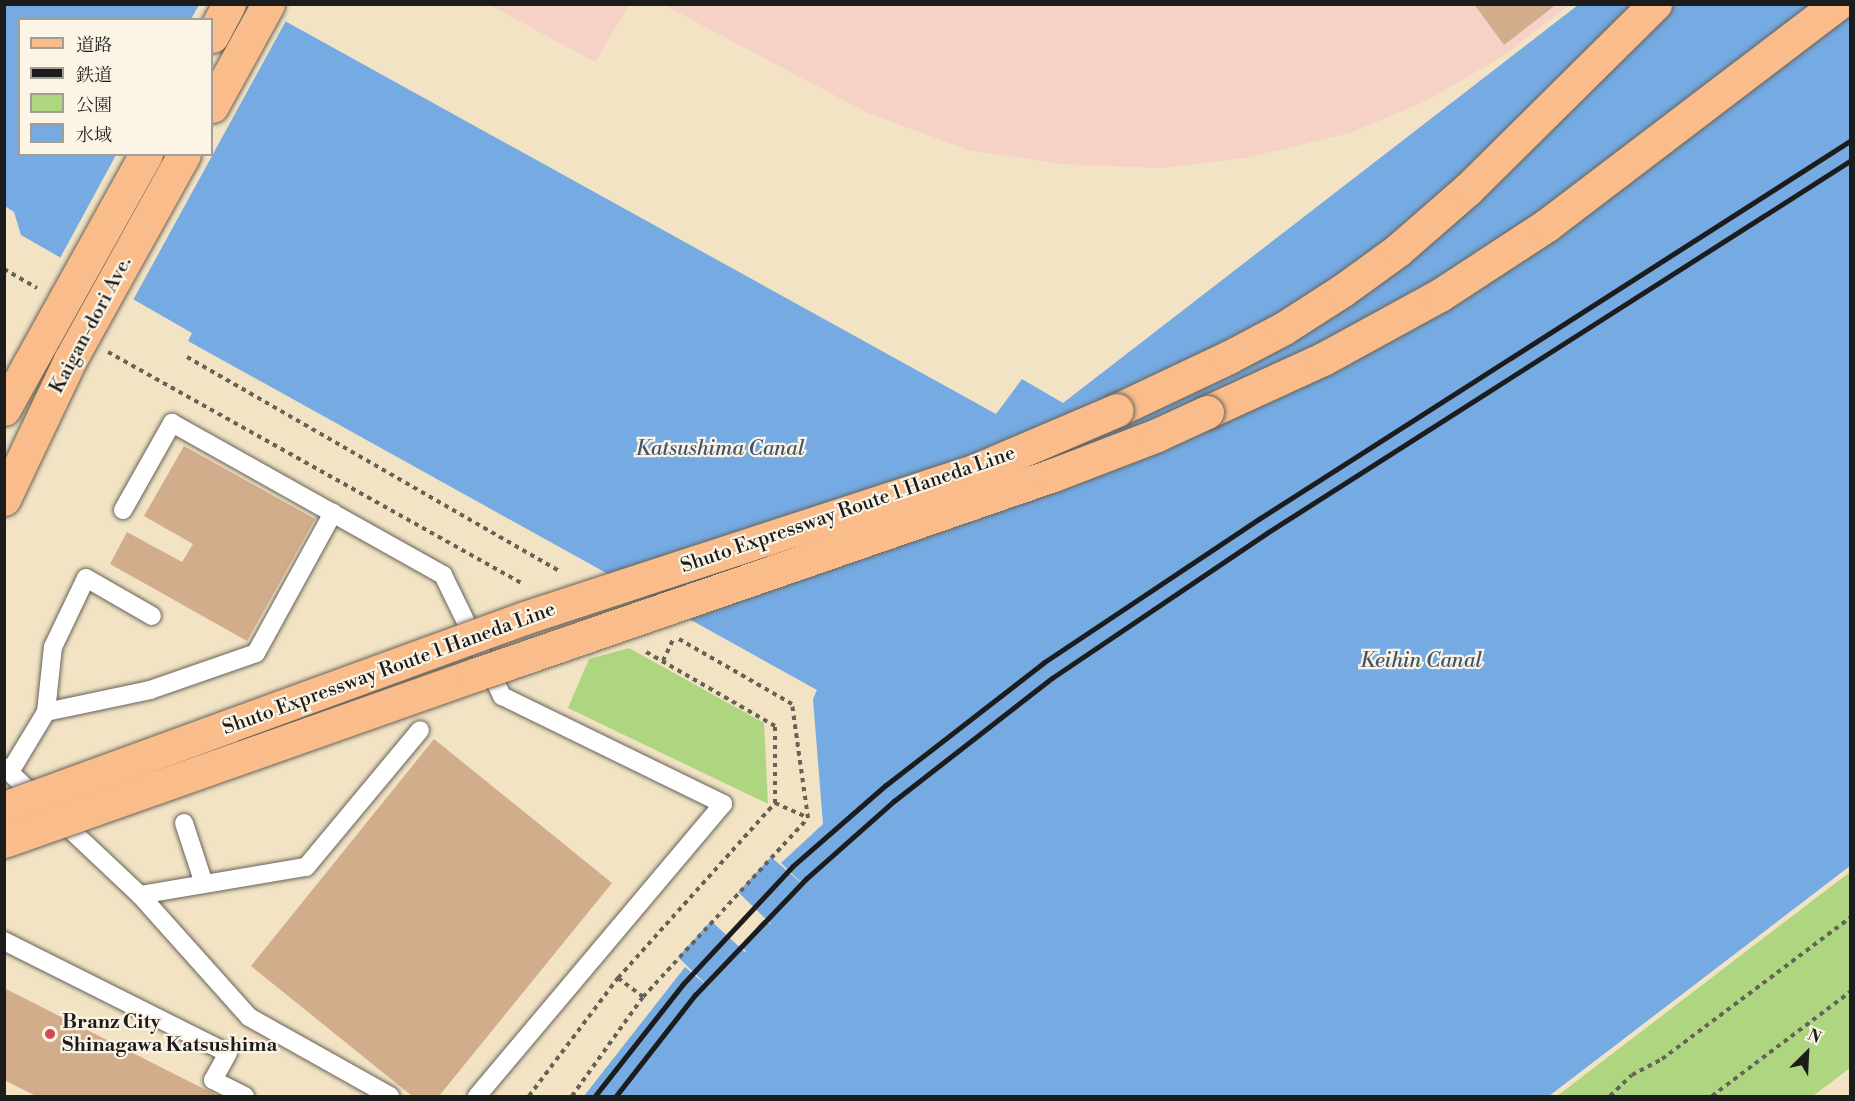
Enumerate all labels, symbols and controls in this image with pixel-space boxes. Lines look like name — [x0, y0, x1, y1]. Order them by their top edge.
legend — [18, 18, 213, 156]
text: 道路 — [76, 34, 112, 57]
text: 鉄道 — [76, 64, 112, 87]
text: 公園 — [76, 94, 112, 117]
text: 水域 — [76, 124, 112, 147]
street label: Kaigan-dori Ave. — [45, 252, 137, 398]
water label: Katsushima Canal — [635, 436, 805, 462]
street label: Shuto Expressway Route 1 Haneda Line — [677, 441, 1019, 579]
street label: Shuto Expressway Route 1 Haneda Line — [219, 597, 559, 741]
water label: Keihin Canal — [1360, 648, 1482, 674]
place label: Branz City Shinagawa Katsushima — [62, 1011, 277, 1058]
north arrow — [1777, 1023, 1837, 1083]
text: N — [1804, 1025, 1824, 1048]
marker: Branz City Shinagawa Katsushima — [43, 1027, 57, 1041]

